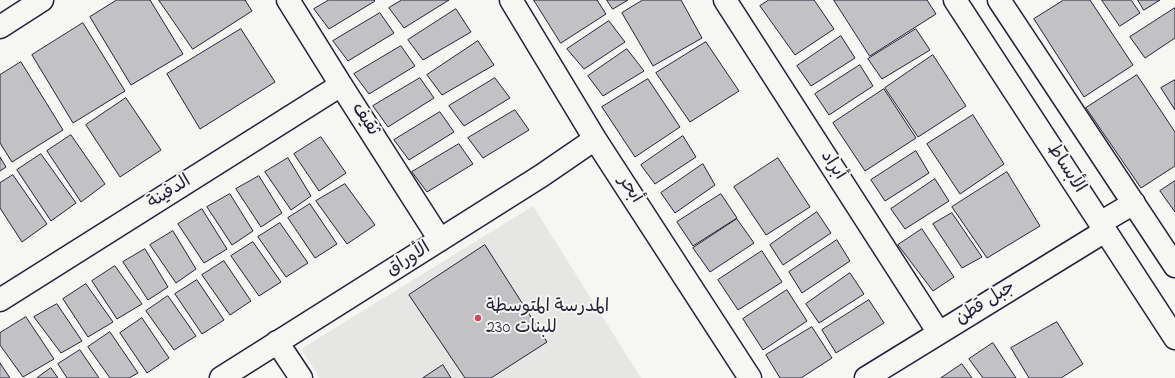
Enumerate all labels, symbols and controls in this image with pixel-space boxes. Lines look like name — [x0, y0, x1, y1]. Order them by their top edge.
street label: ثقيف — [345, 99, 383, 141]
street label: الأبساط — [1041, 140, 1089, 198]
street label: أبراد — [815, 147, 849, 185]
street label: الدفينة — [144, 171, 196, 215]
street label: أبحر — [612, 172, 646, 208]
street label: الأوراق — [383, 238, 435, 282]
street label: جبل قطن — [952, 277, 1020, 331]
place label: المدرسة المتوسطة 230 للبنات — [486, 297, 609, 340]
marker: المدرسة المتوسطة 230 للبنات — [473, 313, 483, 323]

